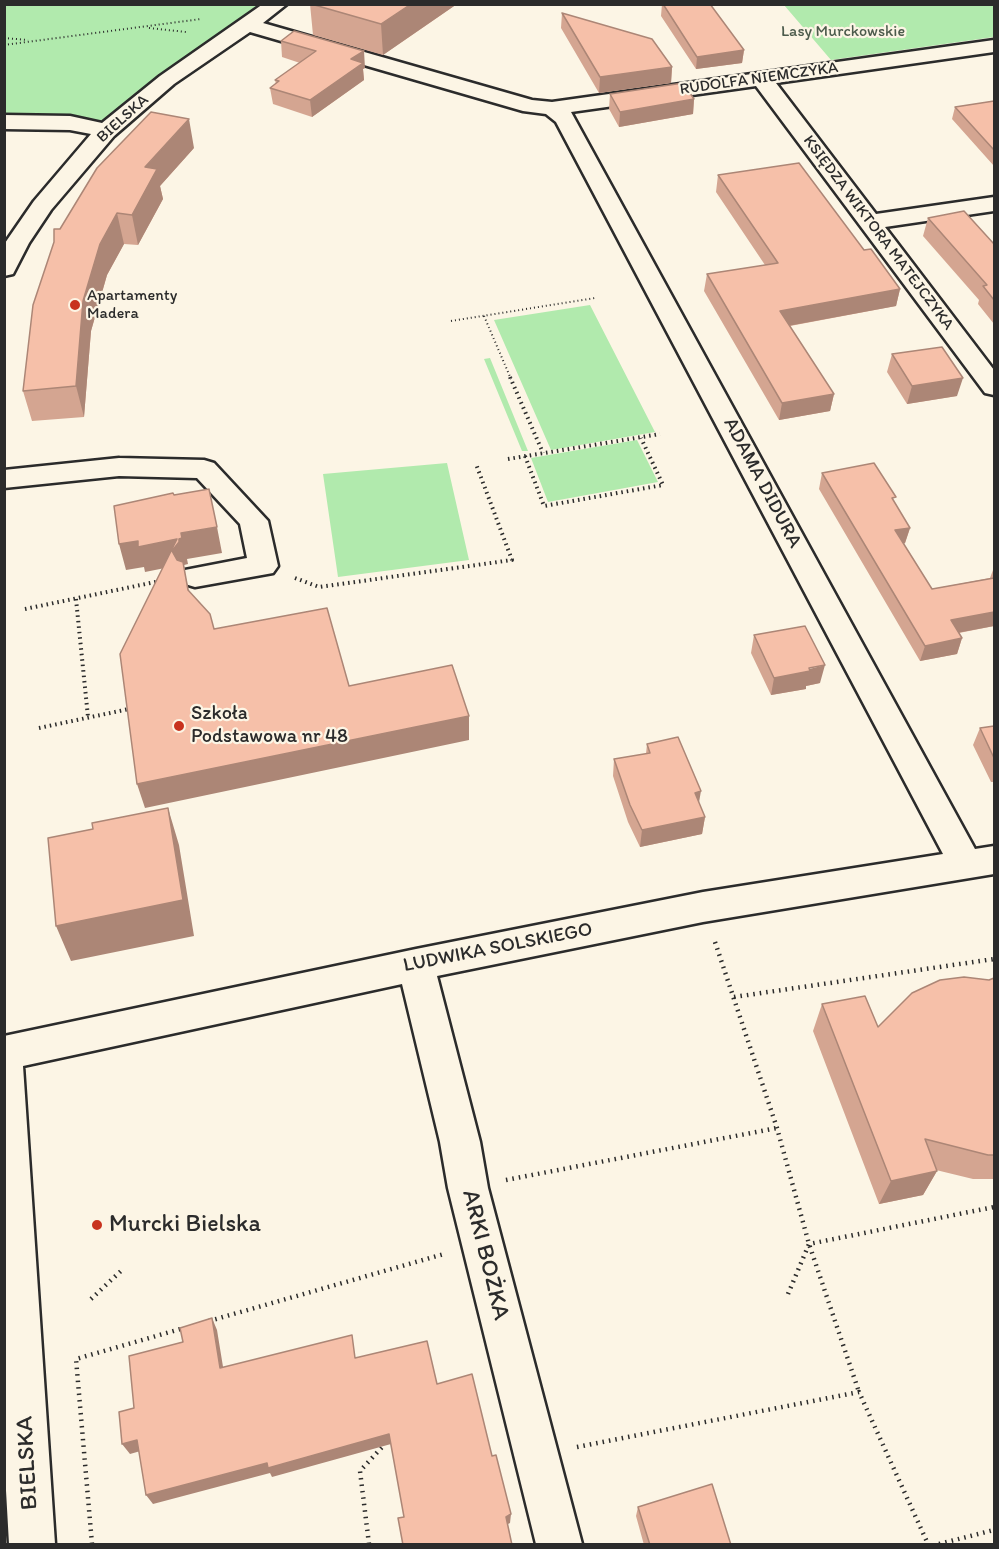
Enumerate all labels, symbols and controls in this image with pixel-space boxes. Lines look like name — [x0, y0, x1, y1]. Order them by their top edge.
park label: Lasy Murckowskie — [781, 22, 905, 42]
street label: RUDOLFA NIEMCZYKA — [679, 58, 839, 100]
street label: BIELSKA — [93, 91, 153, 147]
street label: KSIĘDZA WIKTORA MATEJCZYKA — [798, 132, 958, 334]
place label: Apartamenty Madera — [87, 286, 177, 324]
marker: Apartamenty Madera — [68, 298, 82, 312]
street label: ADAMA DIDURA — [718, 414, 806, 552]
place label: Szkoła Podstawowa nr 48 — [191, 702, 348, 749]
marker: Szkoła Podstawowa nr 48 — [172, 719, 186, 733]
street label: LUDWIKA SOLSKIEGO — [401, 918, 595, 978]
street label: ARKI BOŻKA — [455, 1187, 515, 1323]
place label: Murcki Bielska — [109, 1211, 261, 1239]
marker: Murcki Bielska — [90, 1218, 104, 1232]
street label: BIELSKA — [11, 1415, 45, 1511]

